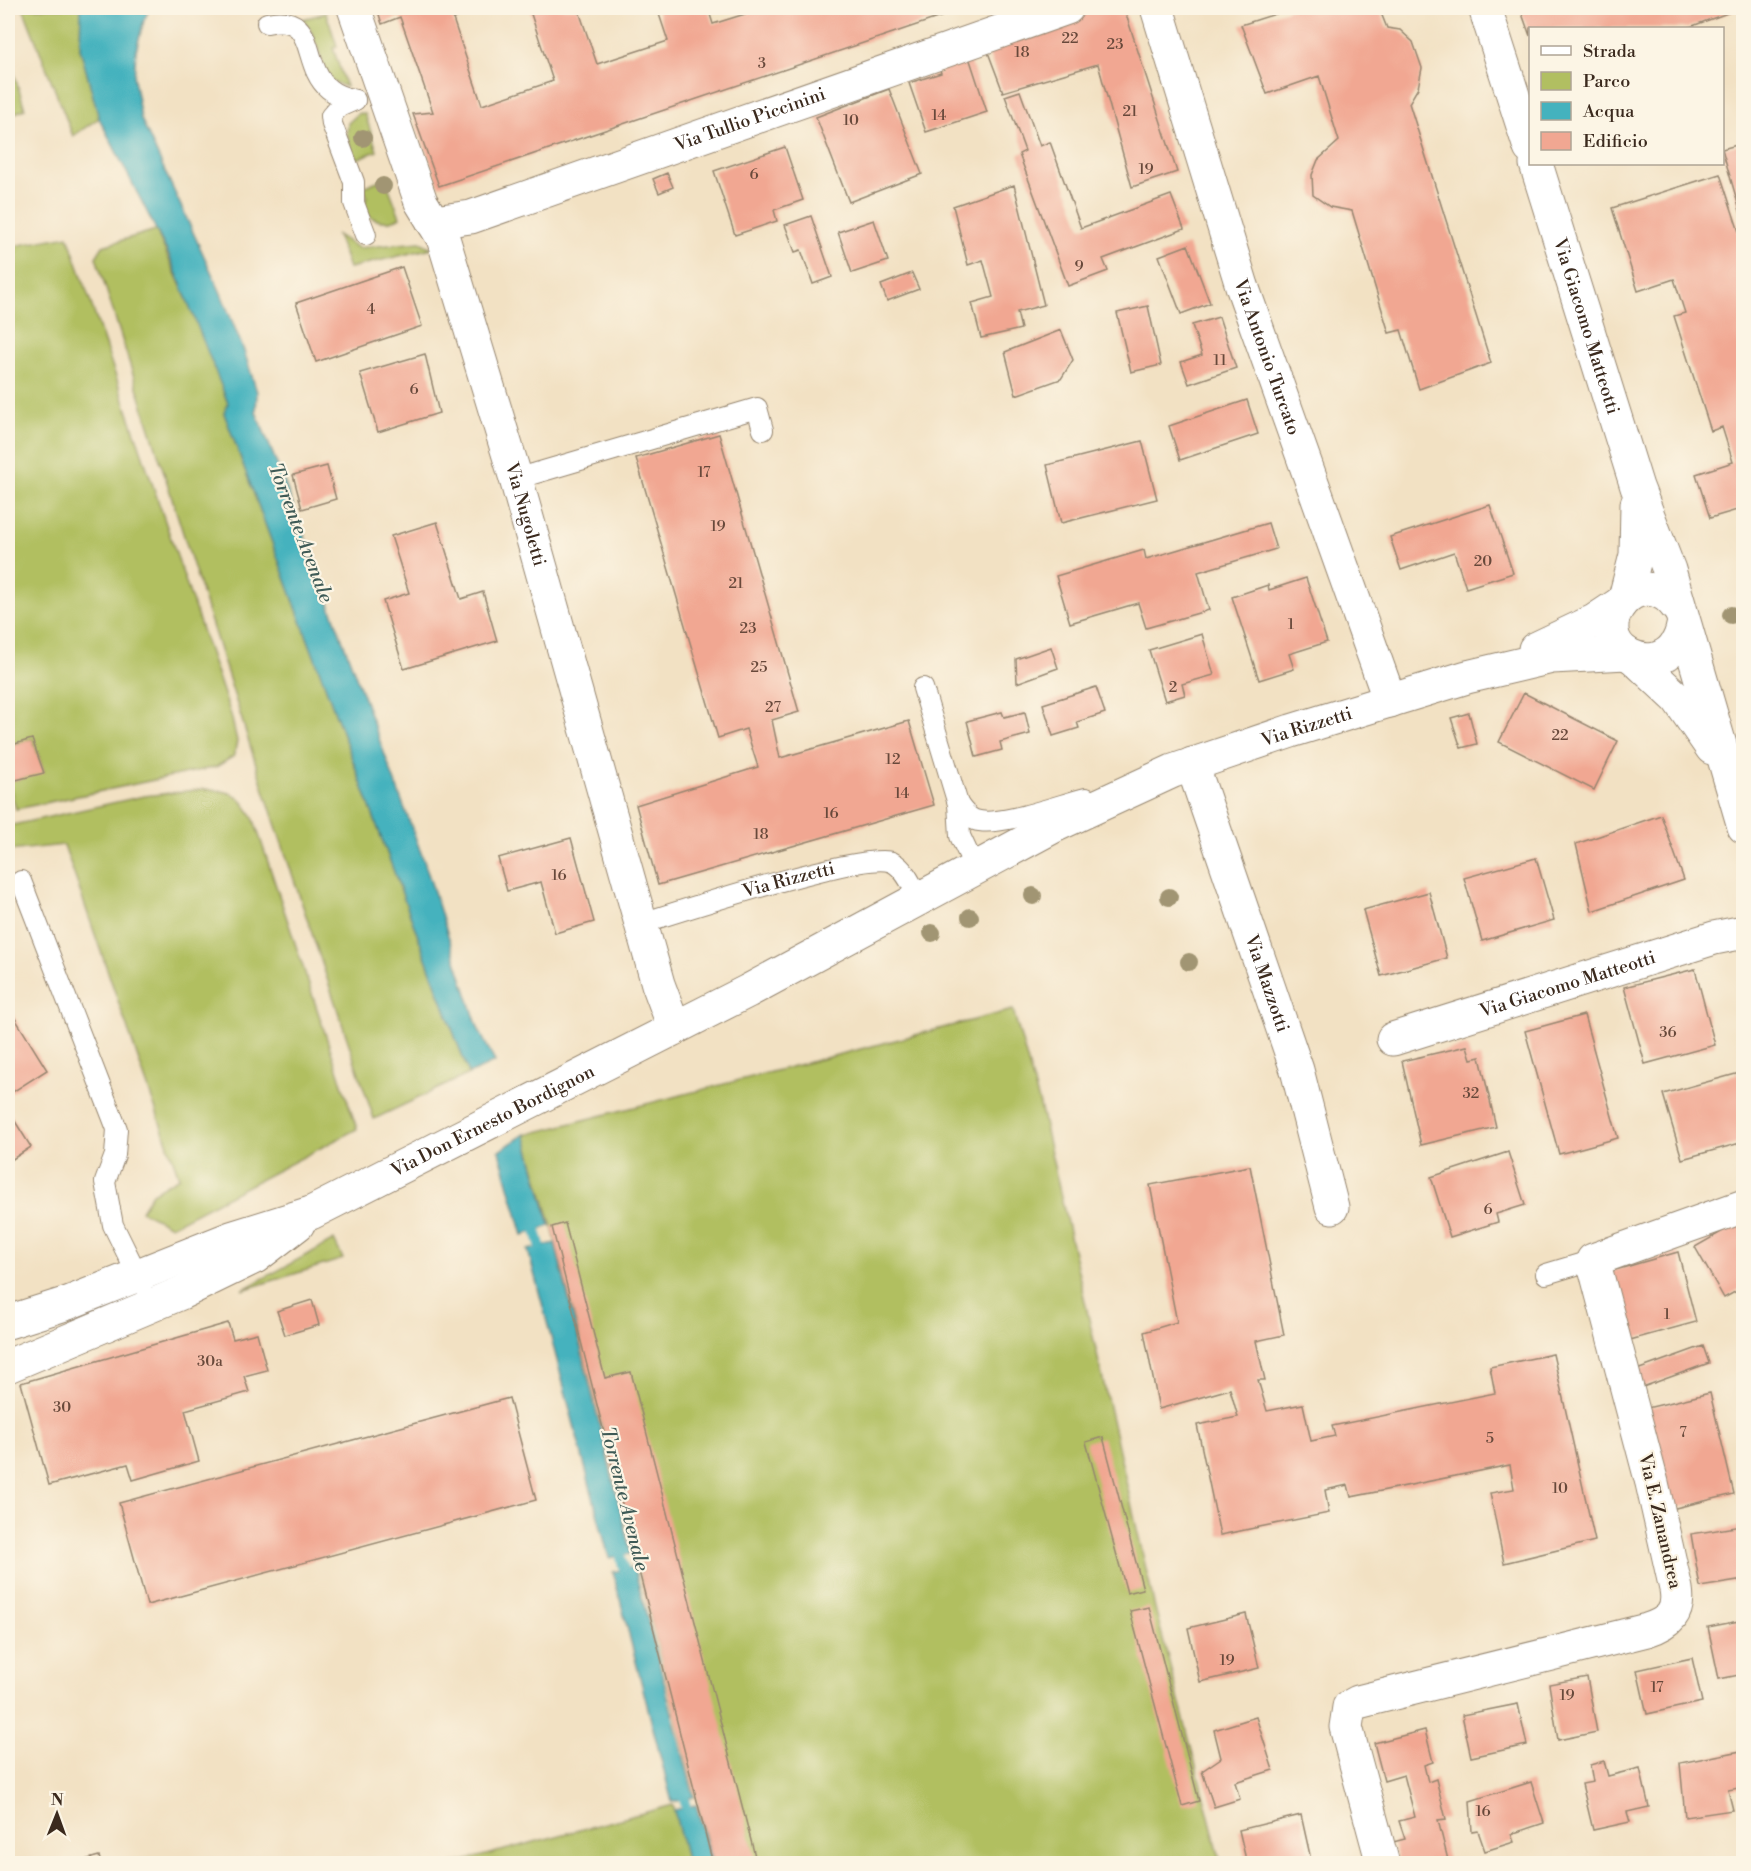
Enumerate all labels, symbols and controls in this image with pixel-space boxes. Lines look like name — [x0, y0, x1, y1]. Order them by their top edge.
legend — [1529, 27, 1724, 165]
house number: 22 — [1061, 29, 1079, 48]
house number: 23 — [1107, 35, 1123, 54]
text: Strada — [1583, 40, 1637, 63]
house number: 18 — [1014, 43, 1030, 62]
house number: 3 — [758, 54, 766, 73]
text: Parco — [1583, 70, 1630, 93]
street label: Via Tullio Piccinini — [671, 82, 829, 157]
text: Acqua — [1582, 100, 1635, 123]
house number: 21 — [1122, 102, 1138, 121]
house number: 14 — [932, 106, 946, 125]
house number: 10 — [843, 111, 859, 130]
text: Edificio — [1583, 130, 1648, 153]
house number: 19 — [1138, 160, 1154, 179]
house number: 6 — [749, 165, 759, 184]
street label: Via Giacomo Matteotti — [1548, 234, 1625, 417]
house number: 9 — [1074, 257, 1084, 276]
street label: Via Antonio Turcato — [1229, 275, 1306, 438]
house number: 4 — [367, 300, 376, 319]
house number: 11 — [1213, 351, 1227, 370]
house number: 6 — [409, 380, 419, 399]
water label: Torrente Avenale — [262, 459, 338, 607]
street label: Via Nugoletti — [500, 459, 551, 569]
house number: 17 — [697, 463, 711, 482]
house number: 19 — [710, 517, 726, 536]
house number: 20 — [1474, 552, 1492, 571]
house number: 21 — [728, 574, 744, 593]
house number: 1 — [1288, 615, 1295, 634]
house number: 23 — [740, 619, 756, 638]
house number: 25 — [751, 658, 767, 677]
house number: 2 — [1169, 678, 1177, 697]
house number: 27 — [765, 698, 781, 717]
street label: Via Rizzetti — [1257, 701, 1355, 752]
house number: 22 — [1551, 726, 1569, 745]
house number: 12 — [885, 750, 901, 769]
house number: 14 — [895, 784, 909, 803]
house number: 16 — [823, 804, 839, 823]
house number: 18 — [753, 825, 769, 844]
street label: Via Rizzetti — [739, 857, 837, 903]
house number: 16 — [551, 866, 567, 885]
street label: Via Mazzotti — [1240, 931, 1295, 1035]
street label: Via Giacomo Matteotti — [1476, 946, 1658, 1023]
house number: 36 — [1659, 1023, 1677, 1042]
street label: Via Don Ernesto Bordignon — [386, 1059, 598, 1182]
house number: 32 — [1463, 1084, 1479, 1103]
house number: 6 — [1483, 1200, 1493, 1219]
house number: 1 — [1664, 1305, 1671, 1324]
house number: 30a — [197, 1352, 223, 1371]
house number: 30 — [53, 1398, 71, 1417]
house number: 7 — [1679, 1423, 1687, 1442]
water label: Torrente Avenale — [594, 1424, 654, 1574]
house number: 5 — [1486, 1429, 1494, 1448]
street label: Via E. Zanandrea — [1633, 1450, 1687, 1592]
house number: 10 — [1552, 1479, 1568, 1498]
house number: 19 — [1219, 1651, 1235, 1670]
house number: 17 — [1650, 1678, 1664, 1697]
house number: 19 — [1559, 1686, 1575, 1705]
north arrow — [27, 1784, 87, 1844]
text: N — [51, 1790, 64, 1810]
house number: 16 — [1475, 1802, 1491, 1821]

